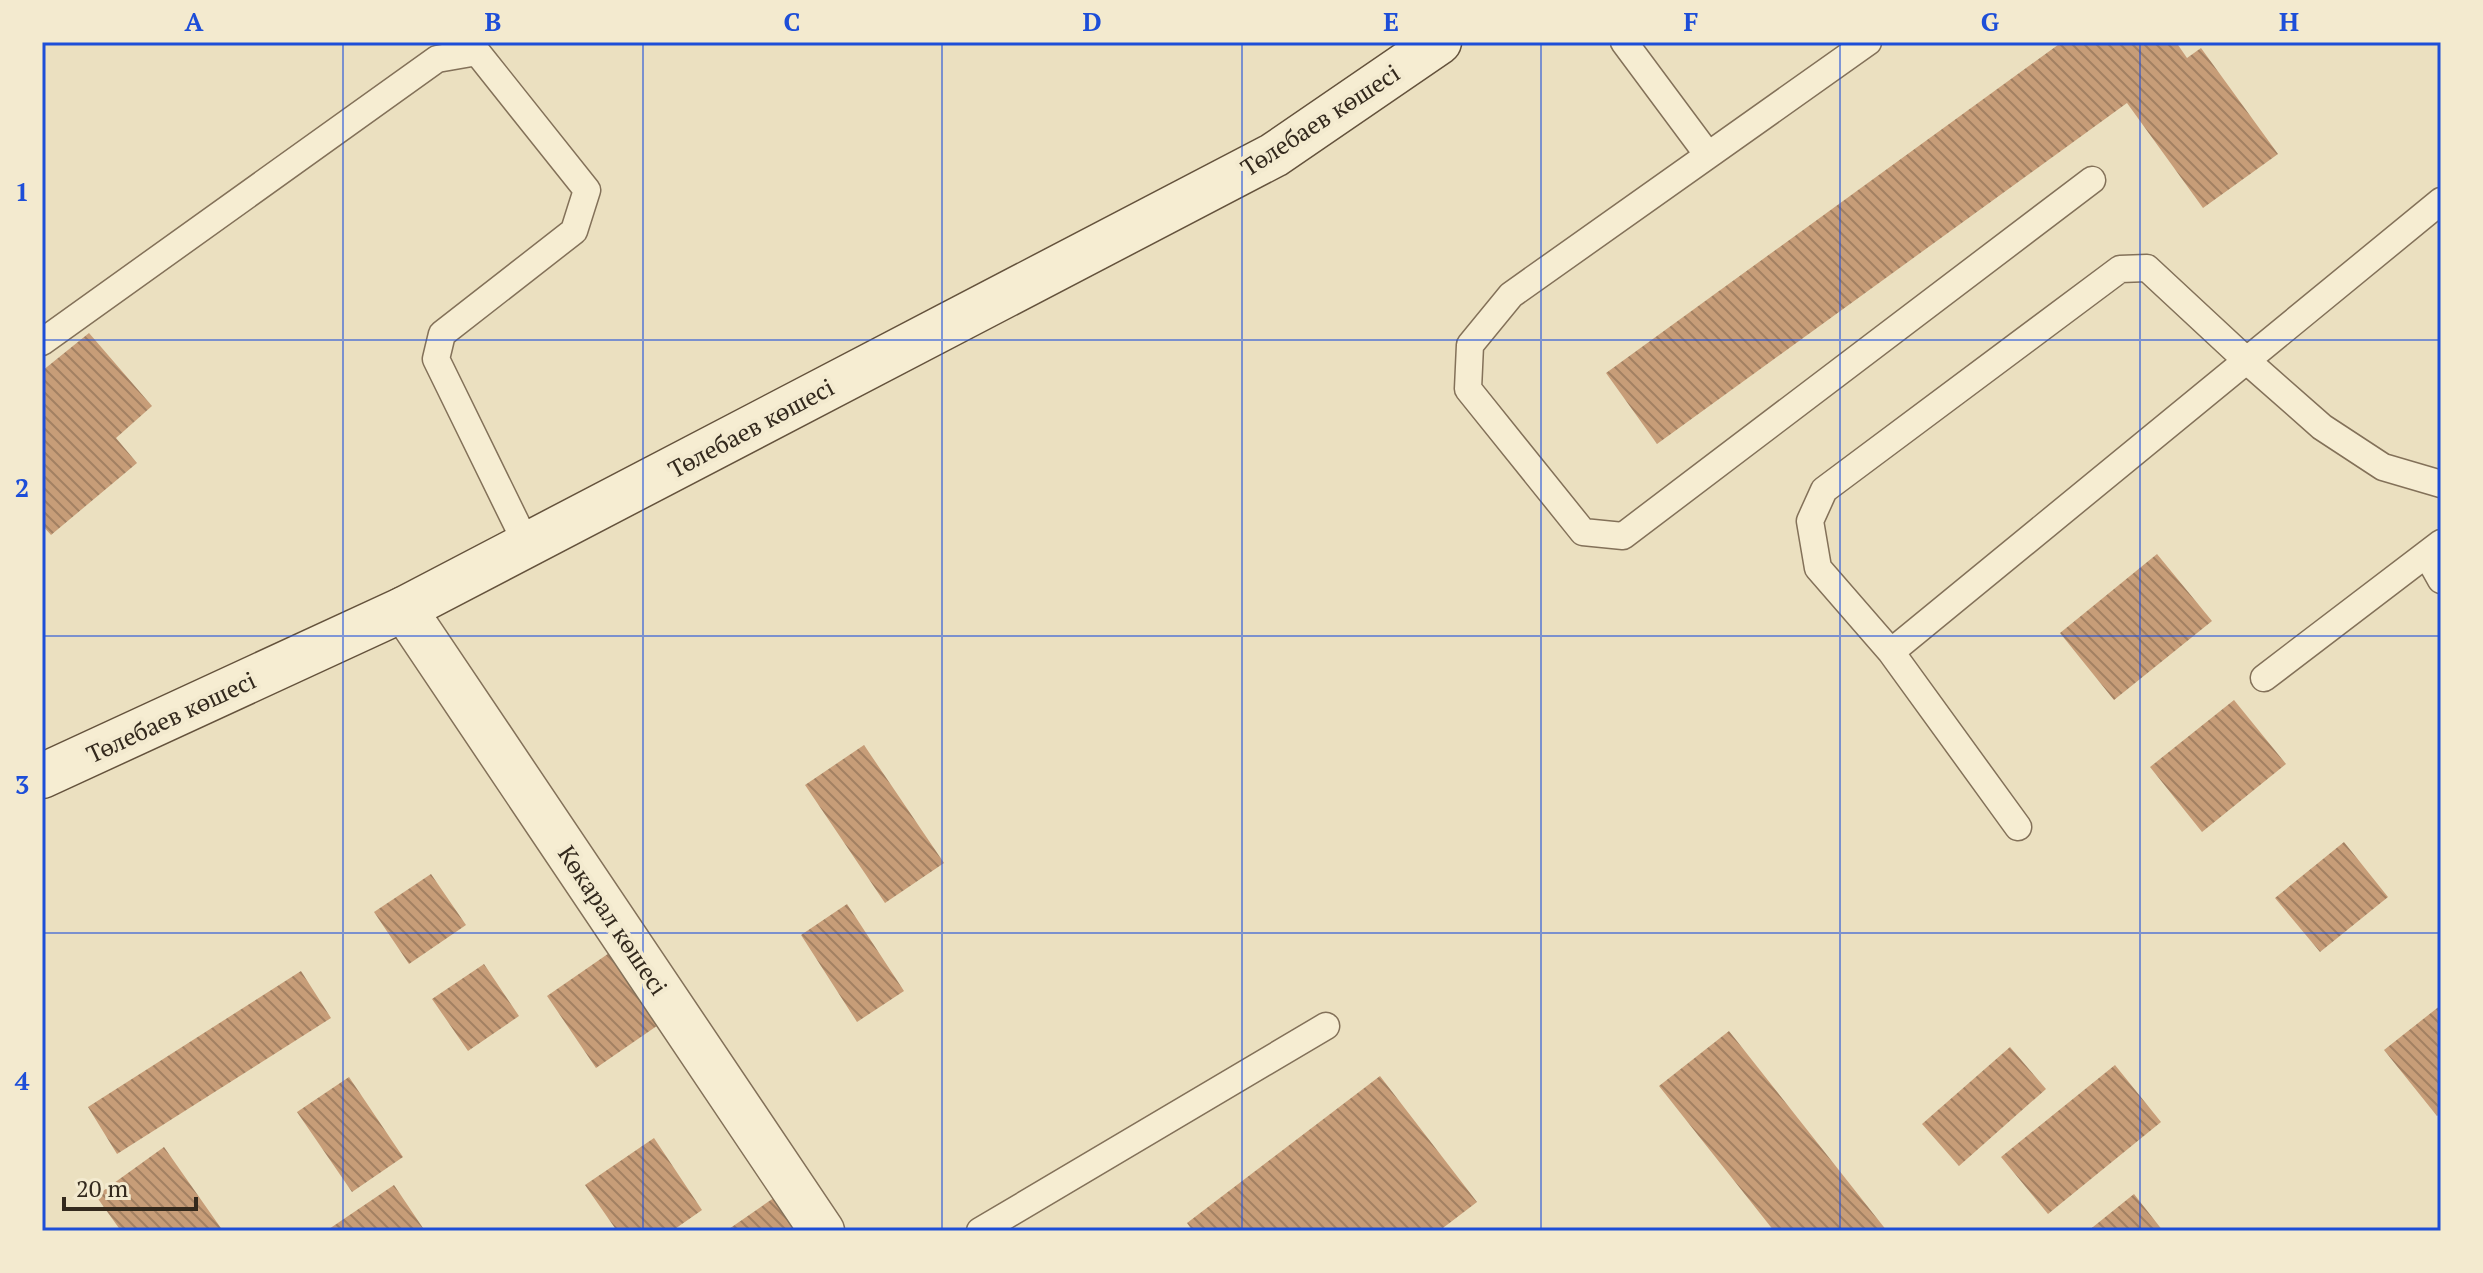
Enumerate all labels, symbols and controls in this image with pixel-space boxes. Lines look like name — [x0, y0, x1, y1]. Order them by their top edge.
text: A — [185, 4, 204, 38]
text: B — [485, 4, 501, 38]
text: C — [784, 4, 800, 38]
text: D — [1082, 4, 1102, 38]
text: E — [1383, 4, 1399, 38]
text: F — [1684, 4, 1699, 38]
text: G — [1981, 4, 2000, 38]
text: H — [2279, 4, 2299, 38]
street label: Төлебаев көшесі — [1234, 57, 1406, 183]
text: 1 — [15, 174, 29, 208]
street label: Төлебаев көшесі — [663, 371, 839, 485]
text: 2 — [15, 470, 29, 504]
street label: Төлебаев көшесі — [81, 664, 261, 770]
text: 3 — [15, 767, 29, 801]
street label: Көкарал көшесі — [551, 839, 675, 1001]
text: 4 — [15, 1063, 30, 1097]
scale bar — [64, 1161, 196, 1211]
text: 20 m — [76, 1172, 128, 1204]

